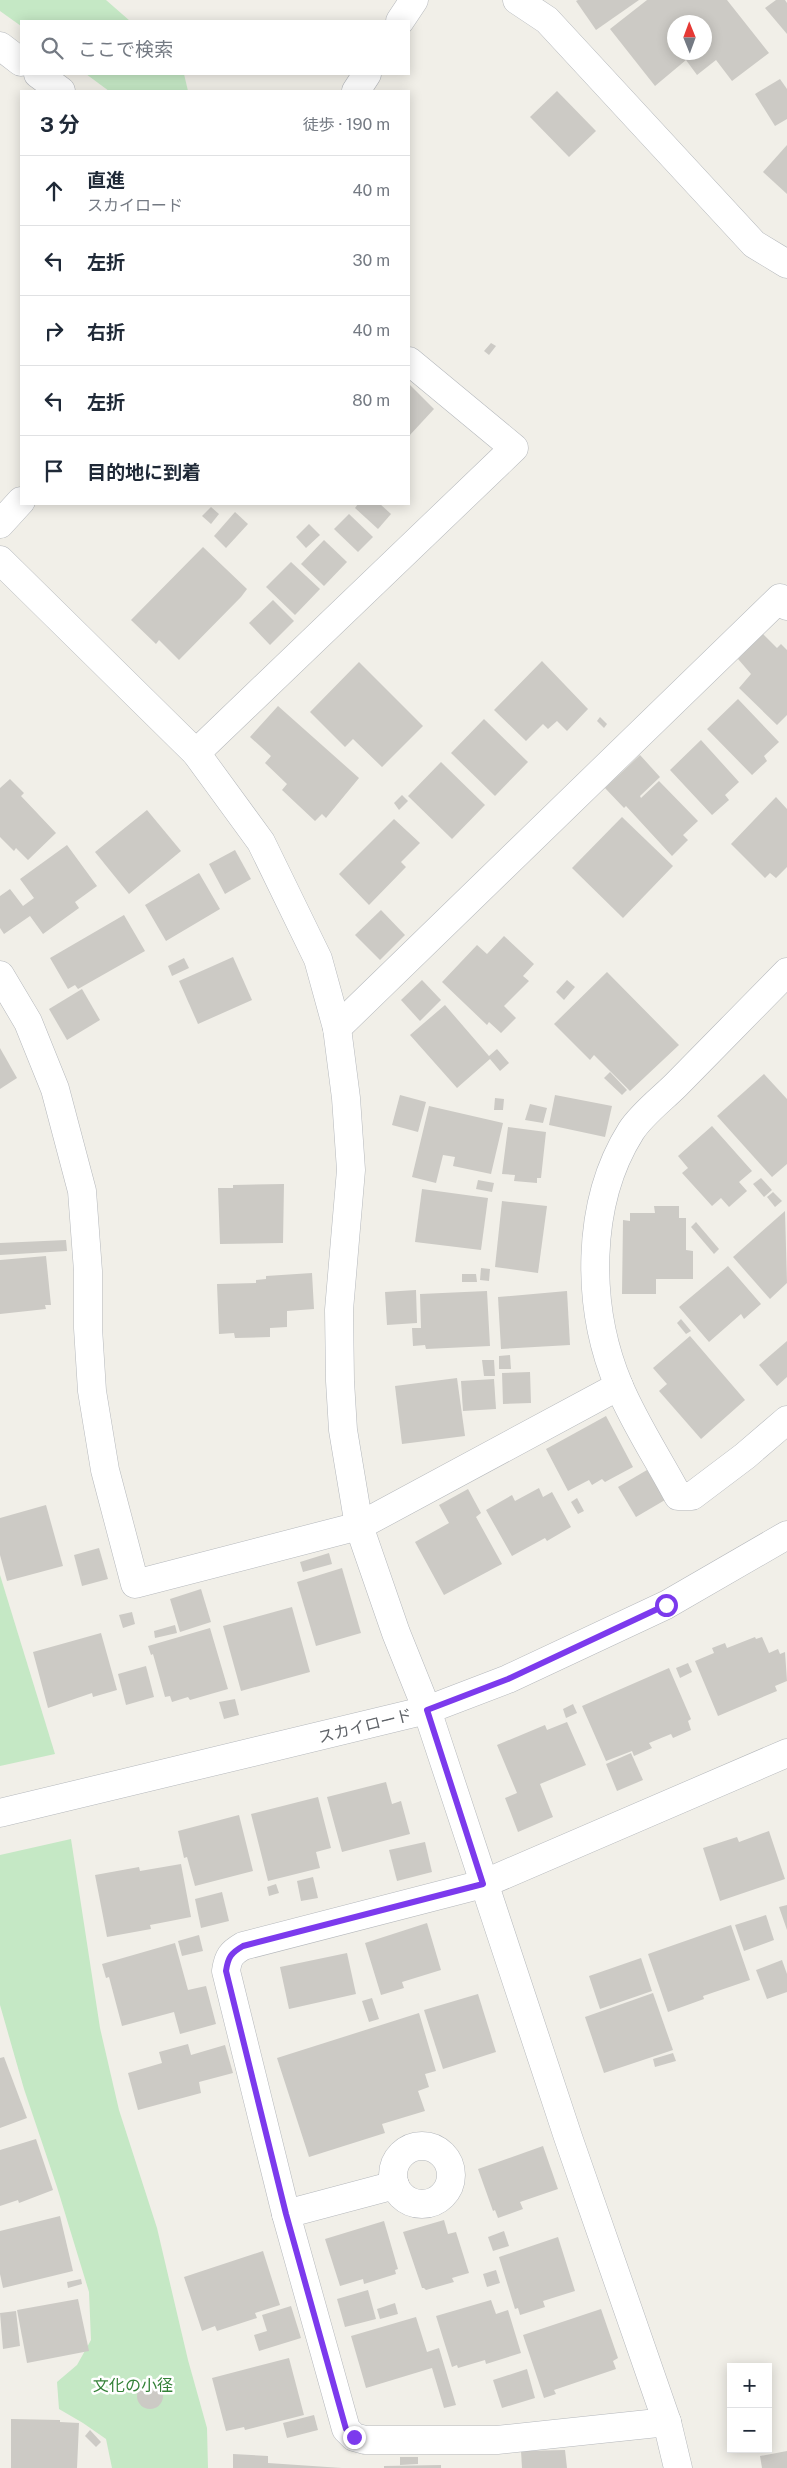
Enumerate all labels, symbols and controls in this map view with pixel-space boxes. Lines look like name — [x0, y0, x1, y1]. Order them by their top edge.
north arrow — [667, 15, 712, 60]
search box — [20, 20, 410, 75]
icon: search — [38, 34, 66, 62]
text: ここで検索 — [78, 38, 173, 60]
text: 3 分 — [40, 112, 80, 137]
text: 徒歩 · 190 m — [303, 115, 390, 134]
text: 直進 — [87, 169, 125, 191]
icon: ahead — [40, 177, 68, 205]
text: 40 m — [352, 181, 390, 200]
text: スカイロード — [87, 196, 183, 215]
icon: left — [40, 247, 68, 275]
text: 左折 — [87, 251, 125, 273]
text: 30 m — [353, 251, 390, 270]
icon: right — [40, 317, 68, 345]
text: 右折 — [87, 321, 125, 343]
text: 40 m — [352, 321, 390, 340]
icon: left — [40, 387, 68, 415]
text: 左折 — [87, 391, 125, 413]
text: 80 m — [352, 391, 390, 410]
icon: arrive — [40, 457, 68, 485]
text: 目的地に到着 — [87, 461, 201, 483]
route start — [655, 1594, 678, 1617]
street label: スカイロード — [316, 1705, 414, 1747]
map controls — [727, 2363, 772, 2453]
button: + — [727, 2363, 772, 2408]
park label: 文化の小径 — [93, 2376, 173, 2395]
button: − — [727, 2408, 772, 2453]
route end — [343, 2426, 366, 2449]

